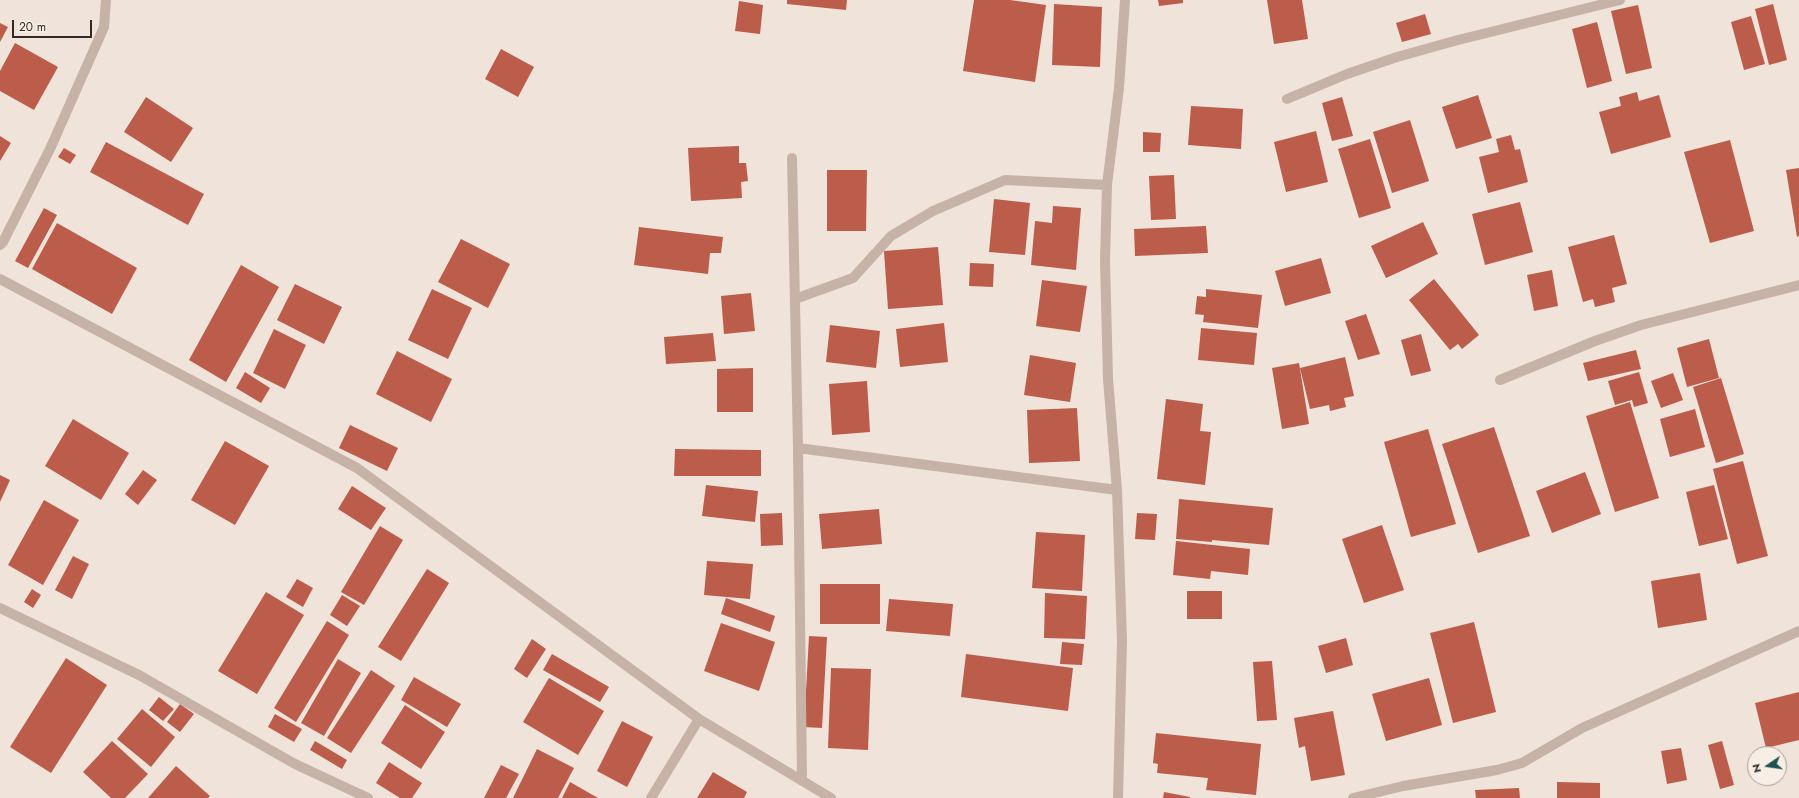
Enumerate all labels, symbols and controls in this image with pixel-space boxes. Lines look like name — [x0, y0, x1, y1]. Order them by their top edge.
scale bar — [14, 12, 94, 38]
text: 20 m — [19, 18, 46, 36]
north arrow — [1747, 746, 1787, 786]
text: N — [1748, 762, 1765, 775]

